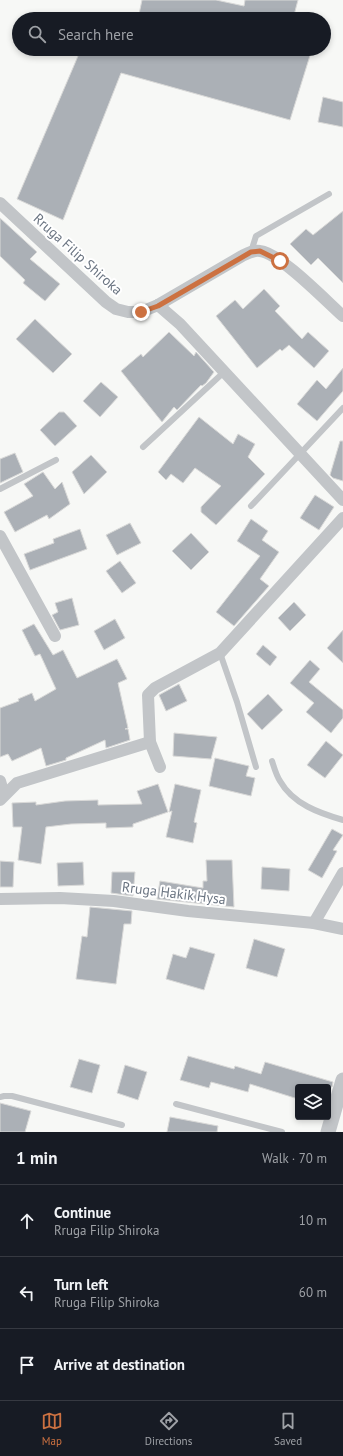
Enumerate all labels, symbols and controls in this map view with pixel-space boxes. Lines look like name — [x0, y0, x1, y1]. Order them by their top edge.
search box — [12, 12, 331, 56]
icon: search — [26, 23, 48, 45]
text: Search here — [58, 25, 134, 44]
street label: Rruga Filip Shiroka — [30, 209, 126, 299]
route start — [271, 252, 289, 270]
route end — [132, 303, 150, 321]
street label: Rruga Hakik Hysa — [121, 878, 227, 908]
map controls — [295, 1084, 331, 1120]
button: layers — [295, 1084, 331, 1120]
text: 1 min — [16, 1147, 57, 1169]
text: Walk · 70 m — [262, 1150, 327, 1167]
text: Continue — [54, 1203, 111, 1222]
icon: ahead — [16, 1210, 38, 1232]
text: 10 m — [299, 1212, 327, 1229]
text: Rruga Filip Shiroka — [54, 1222, 159, 1239]
text: Turn left — [54, 1275, 108, 1294]
icon: left — [16, 1282, 38, 1304]
text: 60 m — [299, 1284, 327, 1301]
text: Rruga Filip Shiroka — [54, 1294, 159, 1311]
icon: arrive — [16, 1354, 38, 1376]
text: Arrive at destination — [54, 1355, 185, 1374]
tab: Map — [41, 1410, 63, 1448]
tab: Directions — [145, 1410, 192, 1448]
tab: Saved — [274, 1410, 302, 1448]

